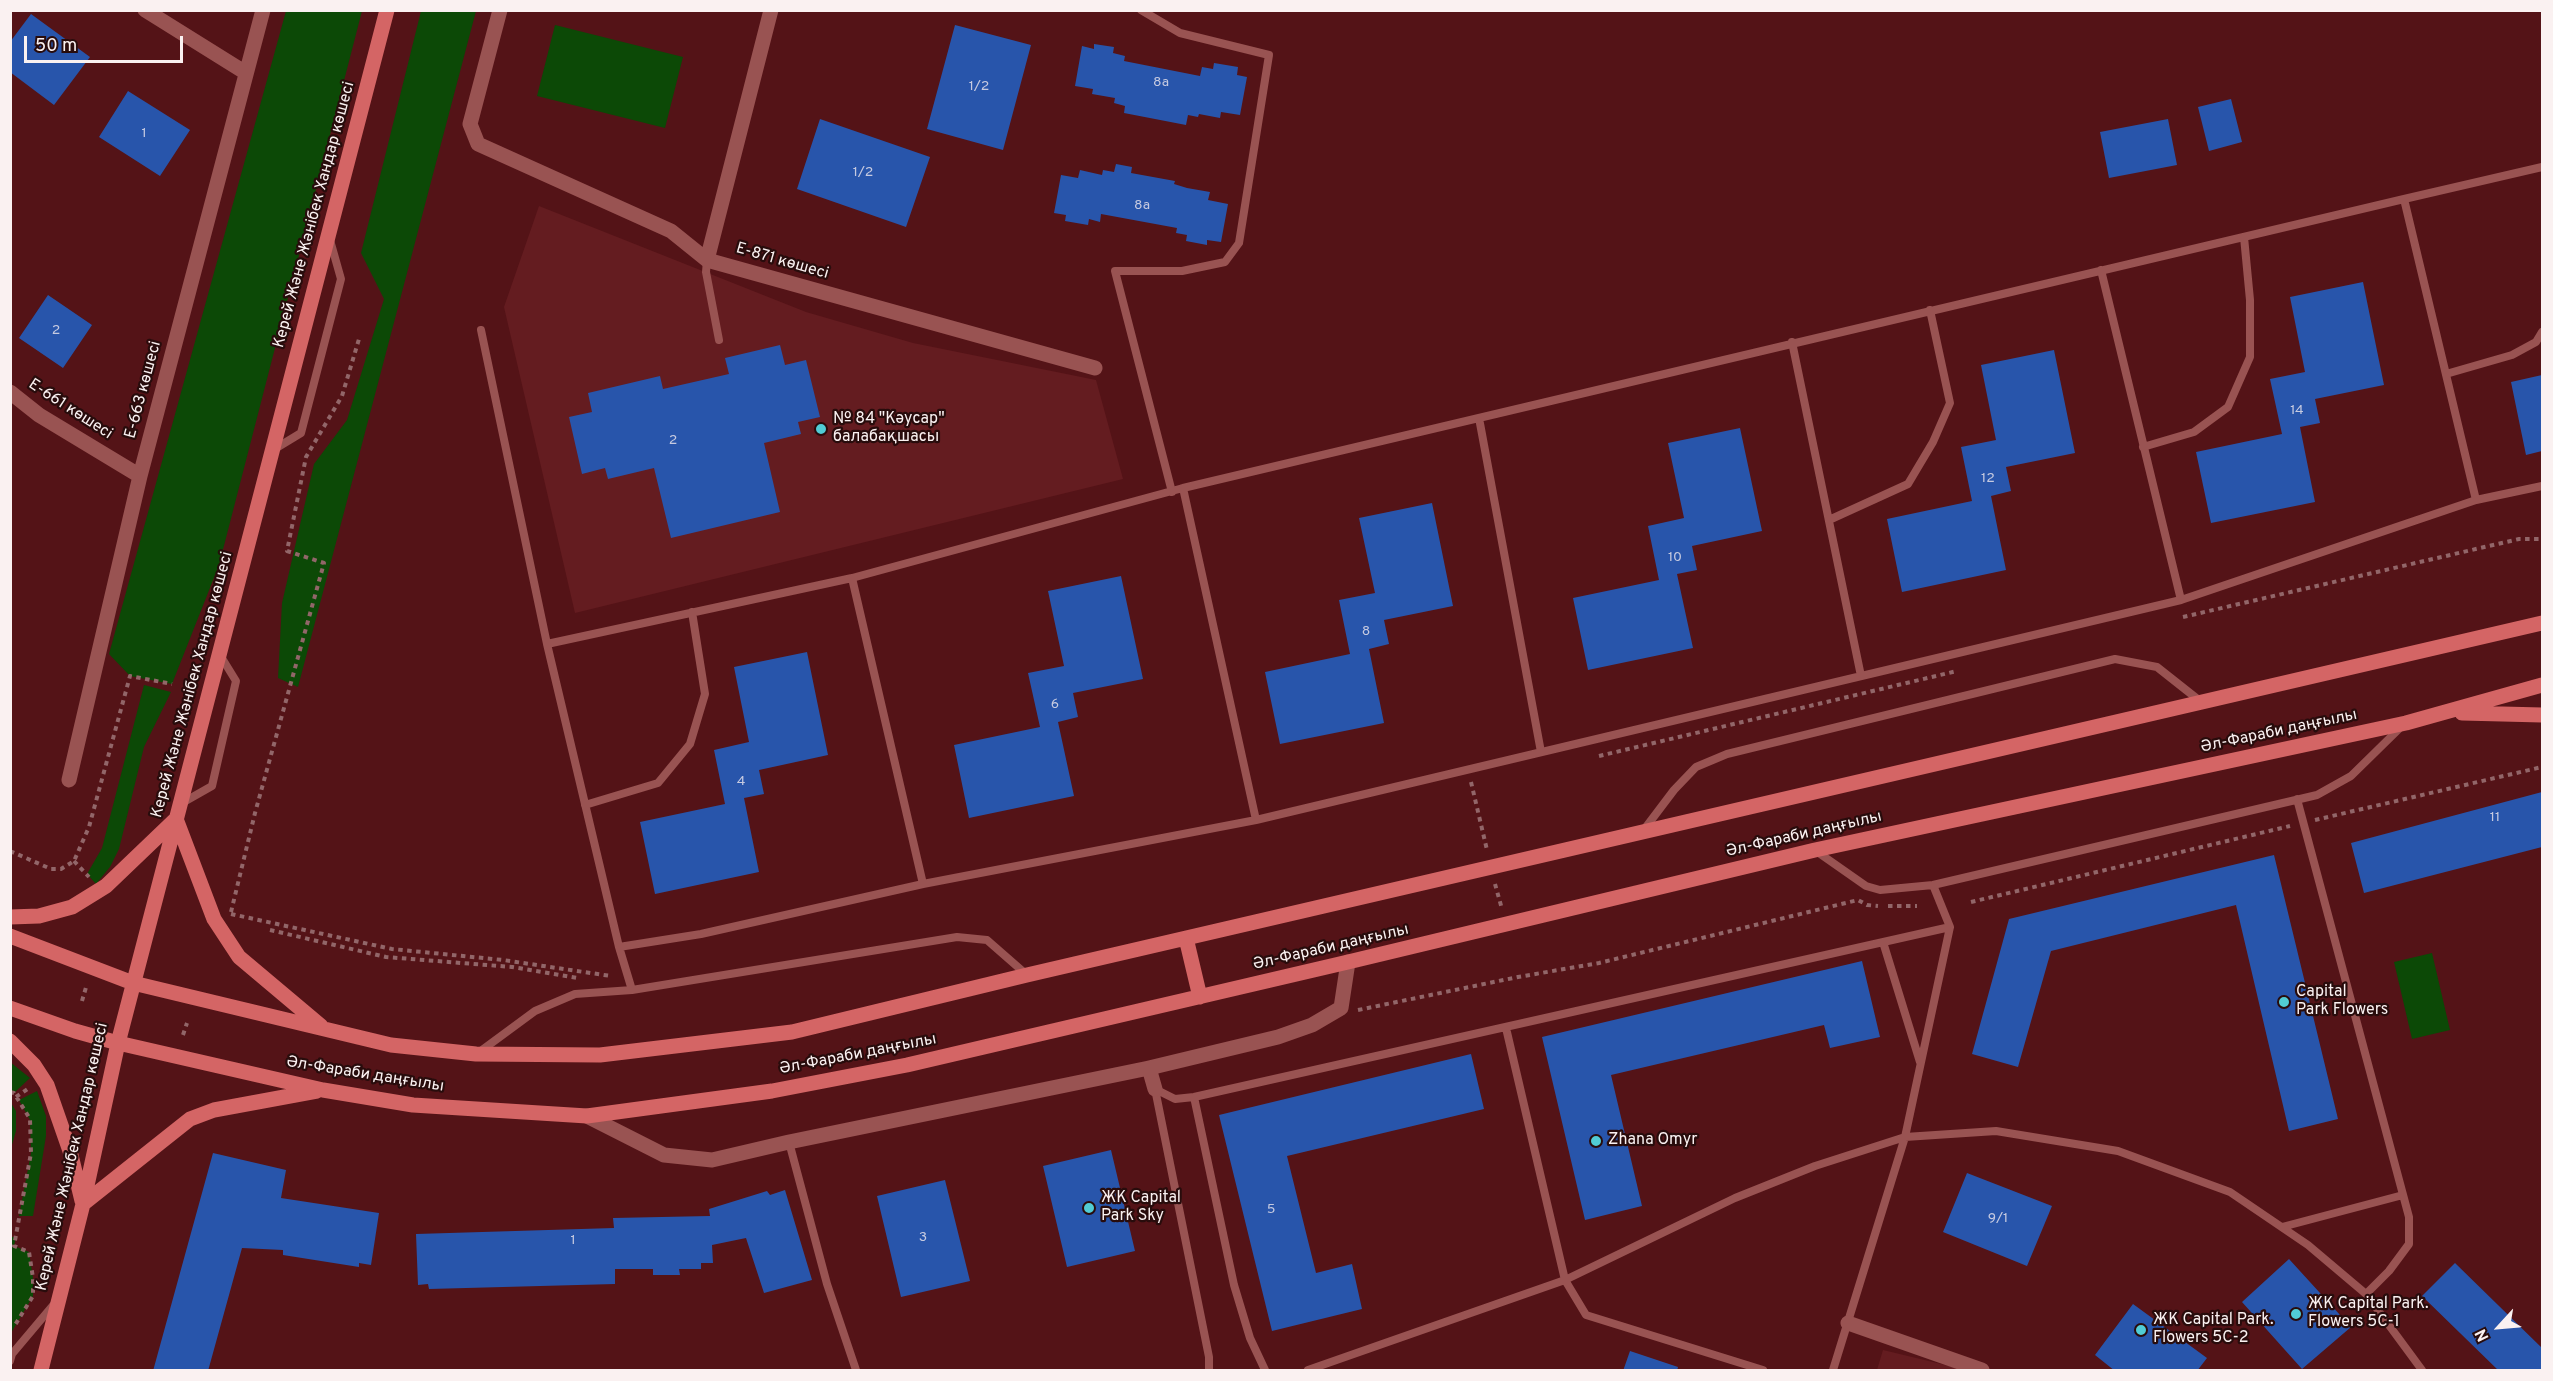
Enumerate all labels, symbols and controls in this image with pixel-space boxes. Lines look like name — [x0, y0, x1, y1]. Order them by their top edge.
scale bar — [27, 24, 186, 62]
text: 50 m — [35, 35, 77, 58]
house number: 8а — [1153, 75, 1169, 91]
house number: 1/2 — [969, 79, 989, 95]
street label: Керей Және Жәнібек Хандар көшесі — [270, 80, 360, 350]
house number: 1 — [141, 126, 147, 142]
house number: 1/2 — [853, 165, 873, 181]
house number: 8а — [1134, 198, 1150, 214]
street label: Е-871 көшесі — [733, 240, 831, 284]
house number: 2 — [52, 323, 60, 339]
street label: Е-663 көшесі — [122, 339, 166, 441]
street label: Е-661 көшесі — [24, 376, 116, 444]
house number: 14 — [2290, 403, 2304, 419]
place label: № 84 "Кәусар" балабақшасы — [833, 410, 945, 448]
marker: № 84 "Кәусар" балабақшасы — [814, 422, 828, 436]
house number: 2 — [669, 433, 677, 449]
house number: 12 — [1981, 471, 1995, 487]
street label: Керей Және Жәнібек Хандар көшесі — [148, 550, 238, 820]
house number: 10 — [1668, 550, 1682, 566]
house number: 8 — [1362, 624, 1370, 640]
house number: 6 — [1051, 697, 1059, 713]
street label: Әл-Фараби даңғылы — [2199, 706, 2359, 758]
house number: 4 — [737, 774, 745, 790]
street label: Әл-Фараби даңғылы — [1724, 808, 1884, 862]
house number: 11 — [2490, 810, 2500, 826]
street label: Әл-Фараби даңғылы — [1251, 921, 1411, 975]
place label: Capital Park Flowers — [2296, 983, 2388, 1021]
marker: Capital Park Flowers — [2277, 995, 2291, 1009]
street label: Керей Және Жәнібек Хандар көшесі — [33, 1021, 113, 1293]
street label: Әл-Фараби даңғылы — [778, 1030, 938, 1080]
street label: Әл-Фараби даңғылы — [285, 1053, 445, 1097]
place label: Zhana Omyr — [1608, 1131, 1697, 1151]
marker: Zhana Omyr — [1589, 1134, 1603, 1148]
place label: ЖК Capital Park Sky — [1101, 1189, 1181, 1227]
marker: ЖК Capital Park Sky — [1082, 1201, 1096, 1215]
house number: 5 — [1267, 1202, 1275, 1218]
house number: 9/1 — [1988, 1211, 2008, 1227]
house number: 3 — [919, 1230, 927, 1246]
house number: 1 — [570, 1233, 576, 1249]
place label: ЖК Capital Park. Flowers 5C-1 — [2308, 1295, 2429, 1333]
north arrow — [2469, 1297, 2529, 1357]
marker: ЖК Capital Park. Flowers 5C-1 — [2289, 1307, 2303, 1321]
place label: ЖК Capital Park. Flowers 5C-2 — [2153, 1311, 2274, 1349]
marker: ЖК Capital Park. Flowers 5C-2 — [2134, 1323, 2148, 1337]
text: N — [2471, 1325, 2494, 1344]

